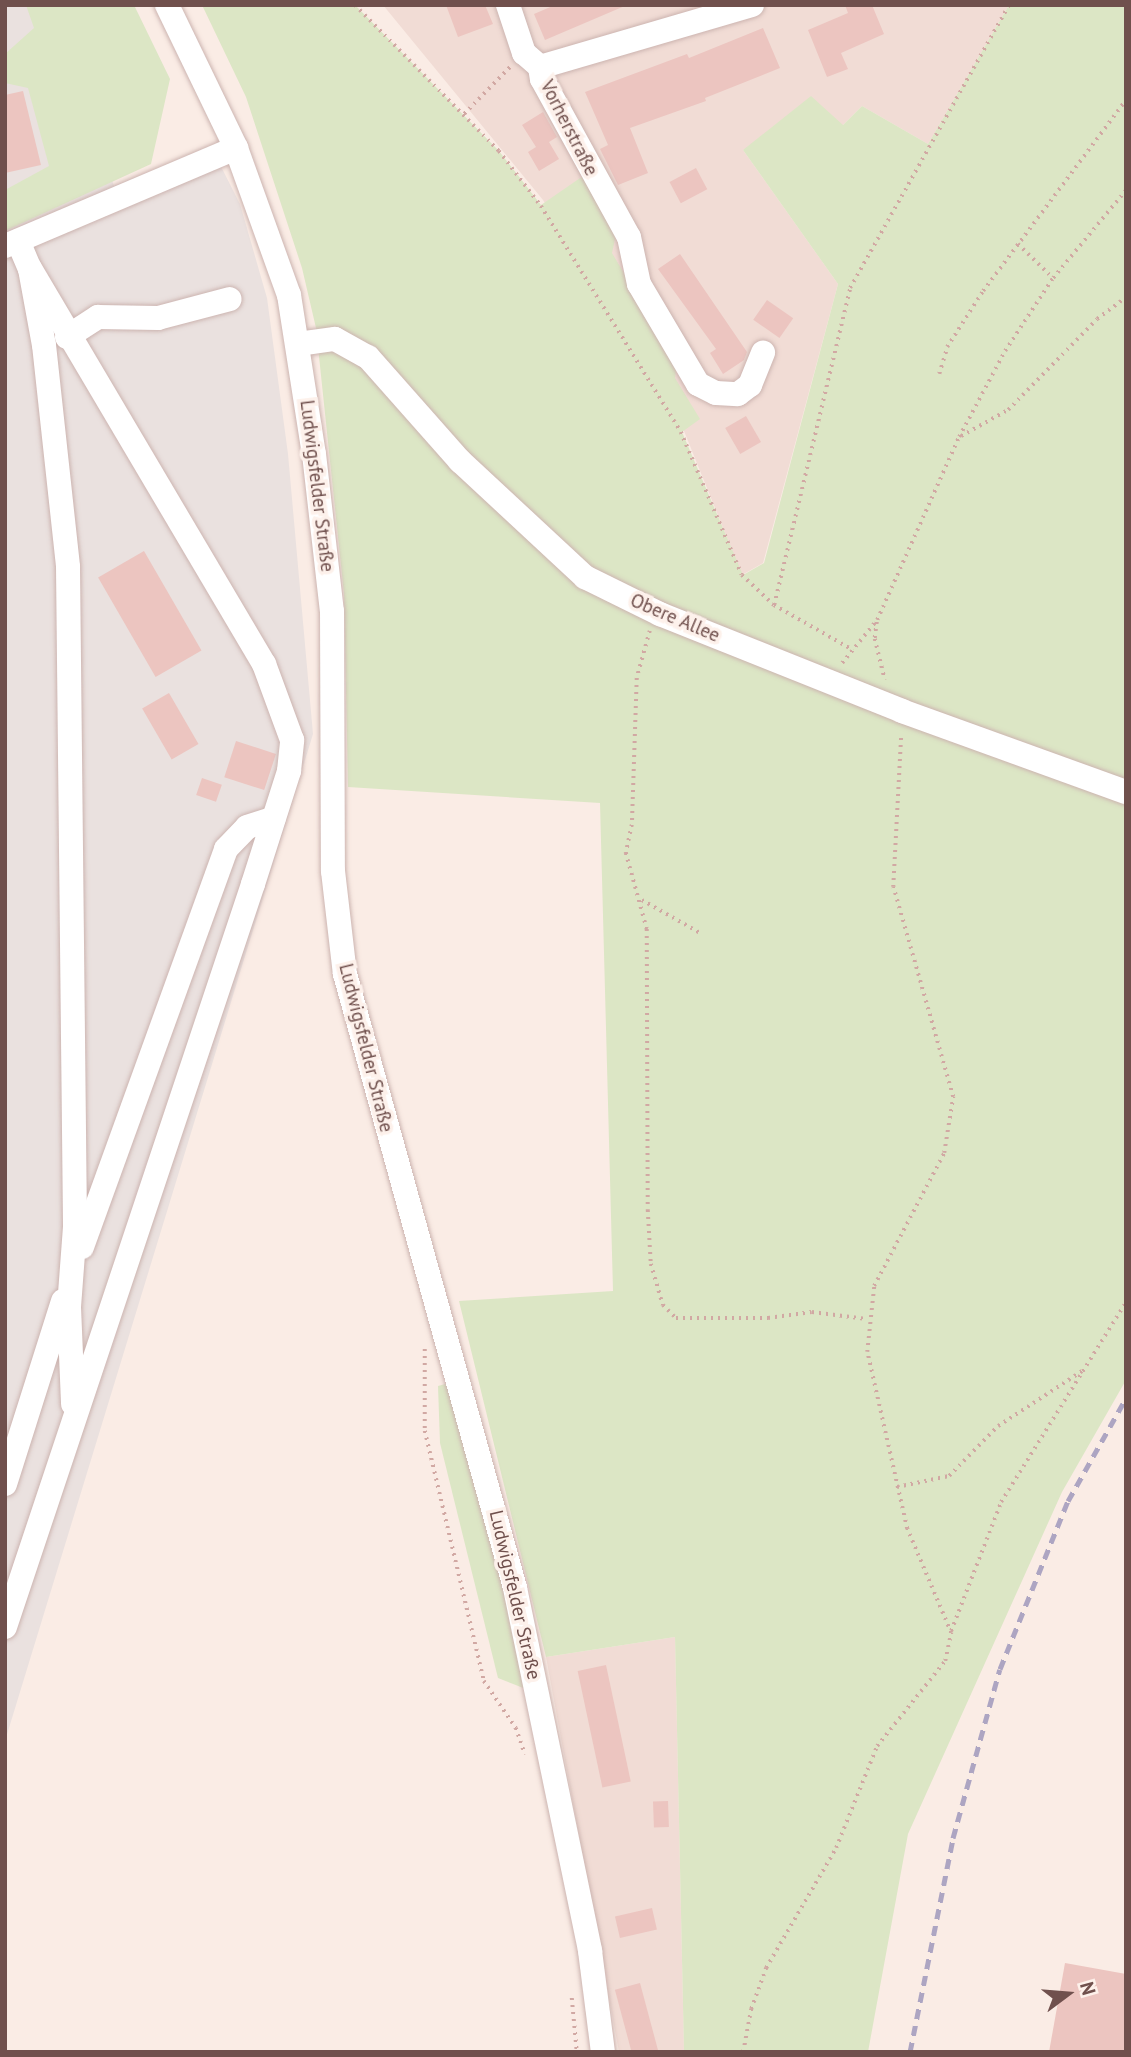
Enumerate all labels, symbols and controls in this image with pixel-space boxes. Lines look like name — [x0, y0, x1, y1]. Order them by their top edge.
street label: Vorherstraße — [535, 76, 603, 180]
street label: Ludwigsfelder Straße — [295, 399, 339, 573]
street label: Obere Allee — [627, 589, 723, 647]
street label: Ludwigsfelder Straße — [334, 961, 398, 1135]
street label: Ludwigsfelder Straße — [484, 1508, 546, 1682]
north arrow — [1033, 1959, 1103, 2029]
text: N — [1075, 1979, 1101, 1998]

